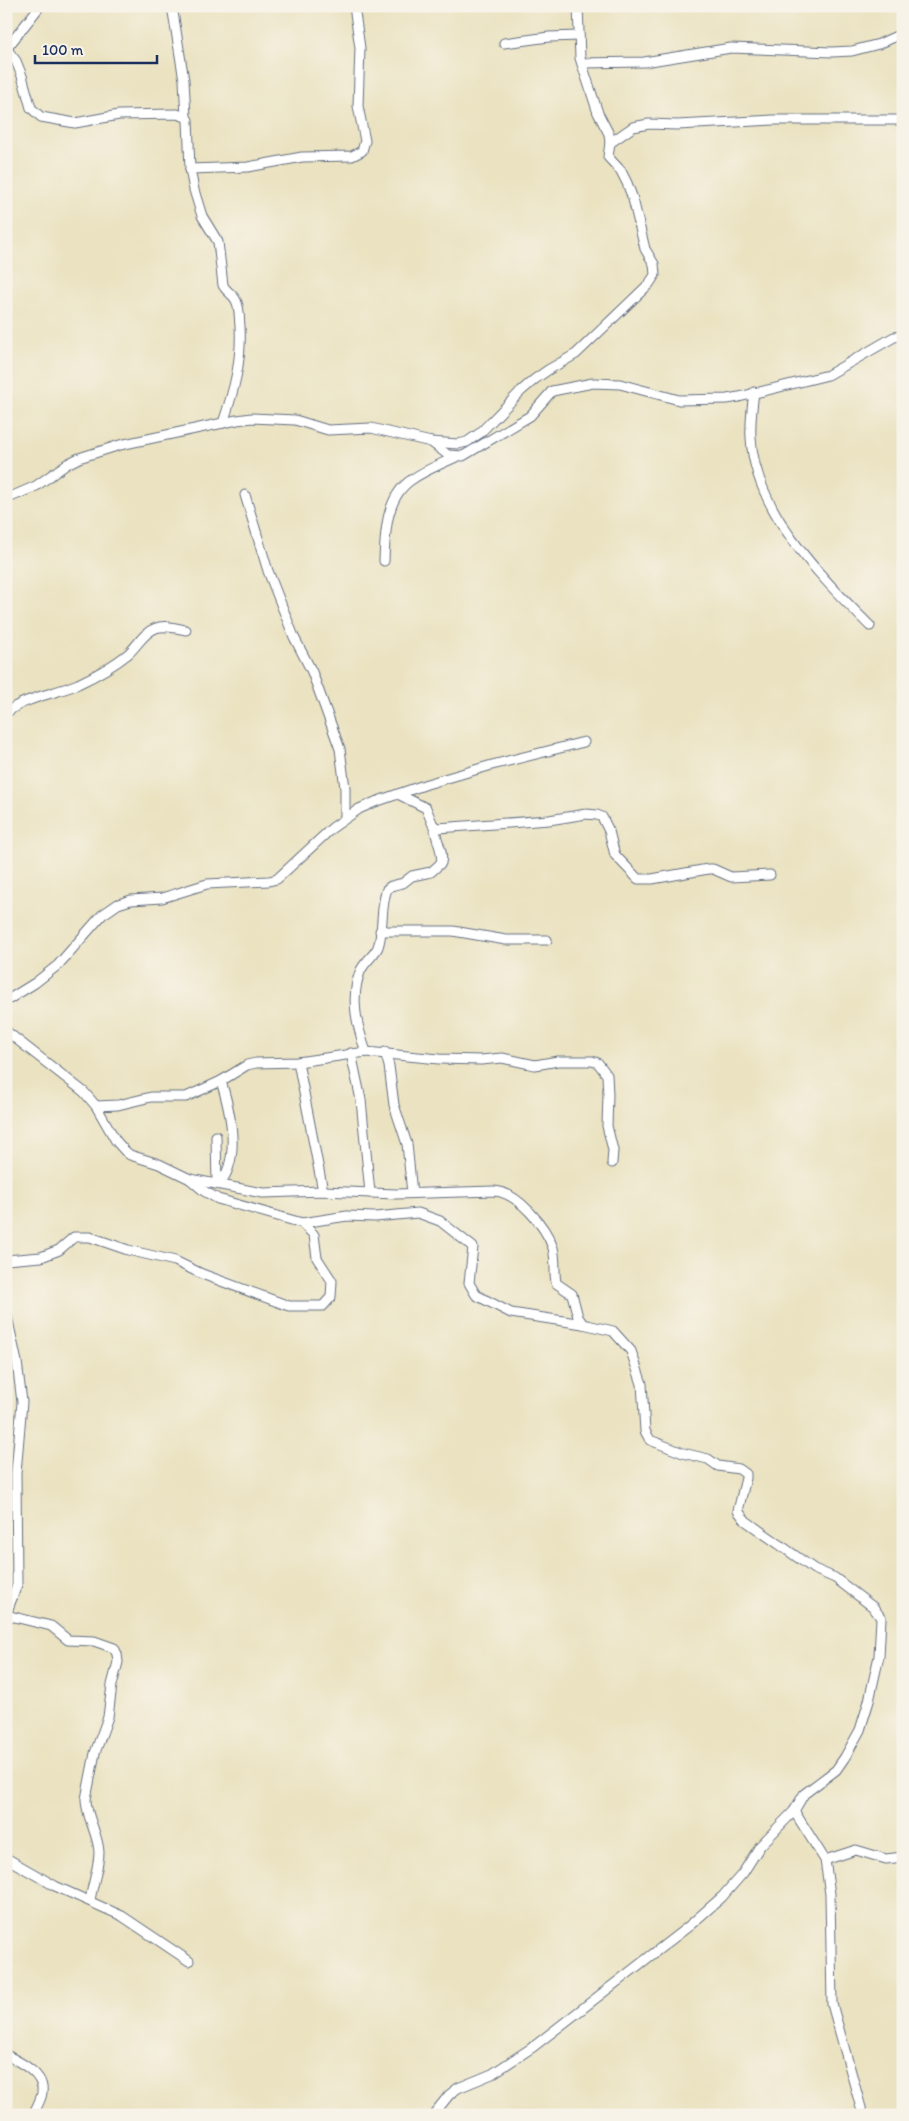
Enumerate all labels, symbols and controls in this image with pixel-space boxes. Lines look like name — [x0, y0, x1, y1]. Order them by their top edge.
scale bar — [35, 32, 158, 64]
text: 100 m — [42, 41, 84, 59]

